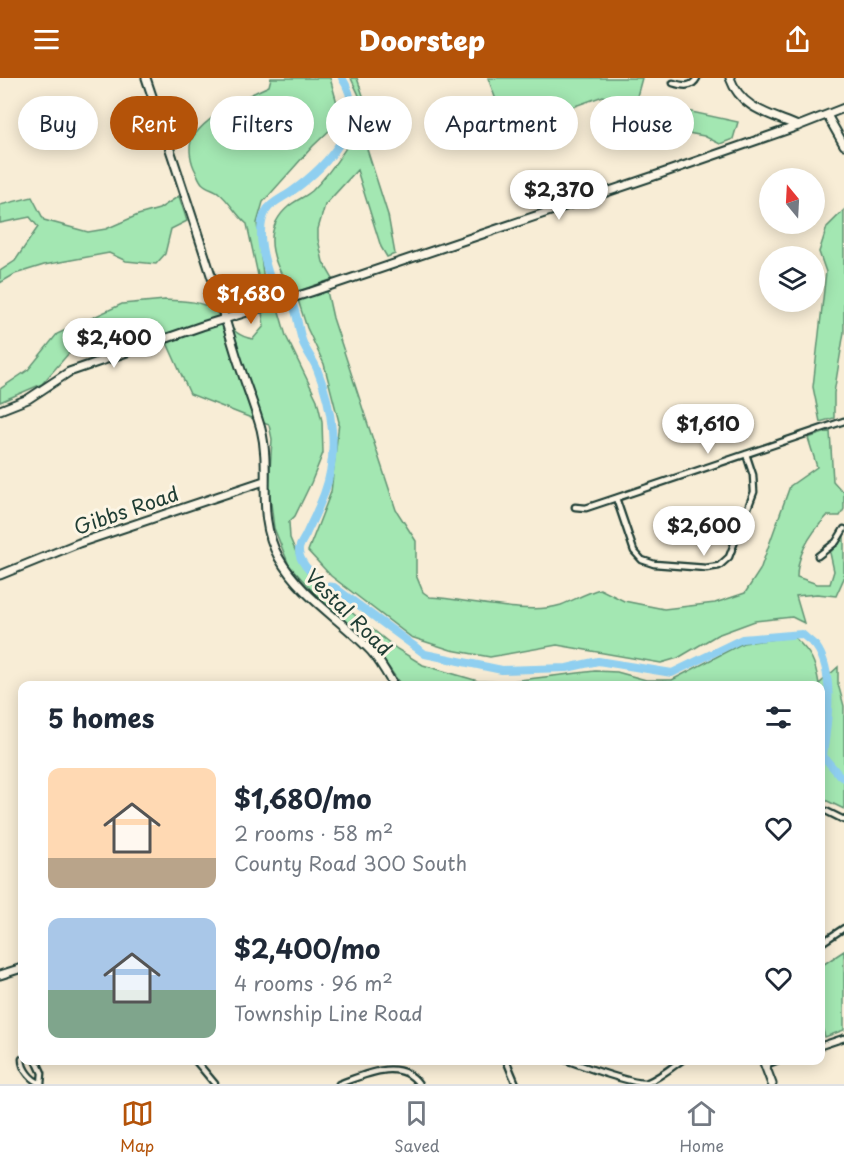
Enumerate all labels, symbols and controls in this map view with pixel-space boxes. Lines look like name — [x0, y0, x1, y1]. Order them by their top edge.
text: Doorstep — [359, 19, 485, 60]
icon: menu — [30, 23, 63, 56]
icon: share — [781, 23, 814, 56]
chip: Buy — [18, 96, 98, 150]
chip: Rent — [110, 96, 198, 150]
chip: Filters — [210, 96, 314, 150]
chip: New — [326, 96, 412, 150]
chip: Apartment — [424, 96, 578, 150]
chip: House — [590, 96, 694, 150]
north arrow — [759, 168, 825, 234]
map controls — [759, 168, 825, 312]
pin: $2,370 — [510, 170, 608, 221]
text: $2,370 — [524, 174, 594, 204]
button: layers — [759, 246, 825, 312]
pin: $1,680 — [202, 274, 300, 325]
text: $1,680 — [217, 278, 285, 308]
pin: $2,400 — [65, 318, 163, 369]
text: $2,400 — [77, 322, 151, 352]
pin: $1,610 — [659, 404, 757, 455]
text: $1,610 — [676, 408, 740, 438]
street label: Gibbs Road — [69, 478, 183, 542]
pin: $2,600 — [655, 506, 753, 557]
text: $2,600 — [667, 510, 741, 540]
street label: Vestal Road — [298, 561, 400, 663]
text: 5 homes — [48, 698, 154, 737]
icon: filters — [762, 701, 795, 734]
text: $1,680/mo — [234, 779, 372, 818]
icon: home — [96, 792, 168, 864]
icon: heart — [762, 812, 795, 845]
text: 2 rooms · 58 m² — [234, 818, 393, 848]
text: County Road 300 South — [234, 848, 467, 878]
text: $2,400/mo — [234, 929, 380, 968]
icon: home — [96, 942, 168, 1014]
icon: heart — [762, 962, 795, 995]
text: 4 rooms · 96 m² — [234, 968, 393, 998]
text: Township Line Road — [234, 998, 423, 1028]
tab: Map — [120, 1097, 154, 1157]
tab: Saved — [394, 1097, 440, 1157]
tab: Home — [680, 1097, 724, 1157]

